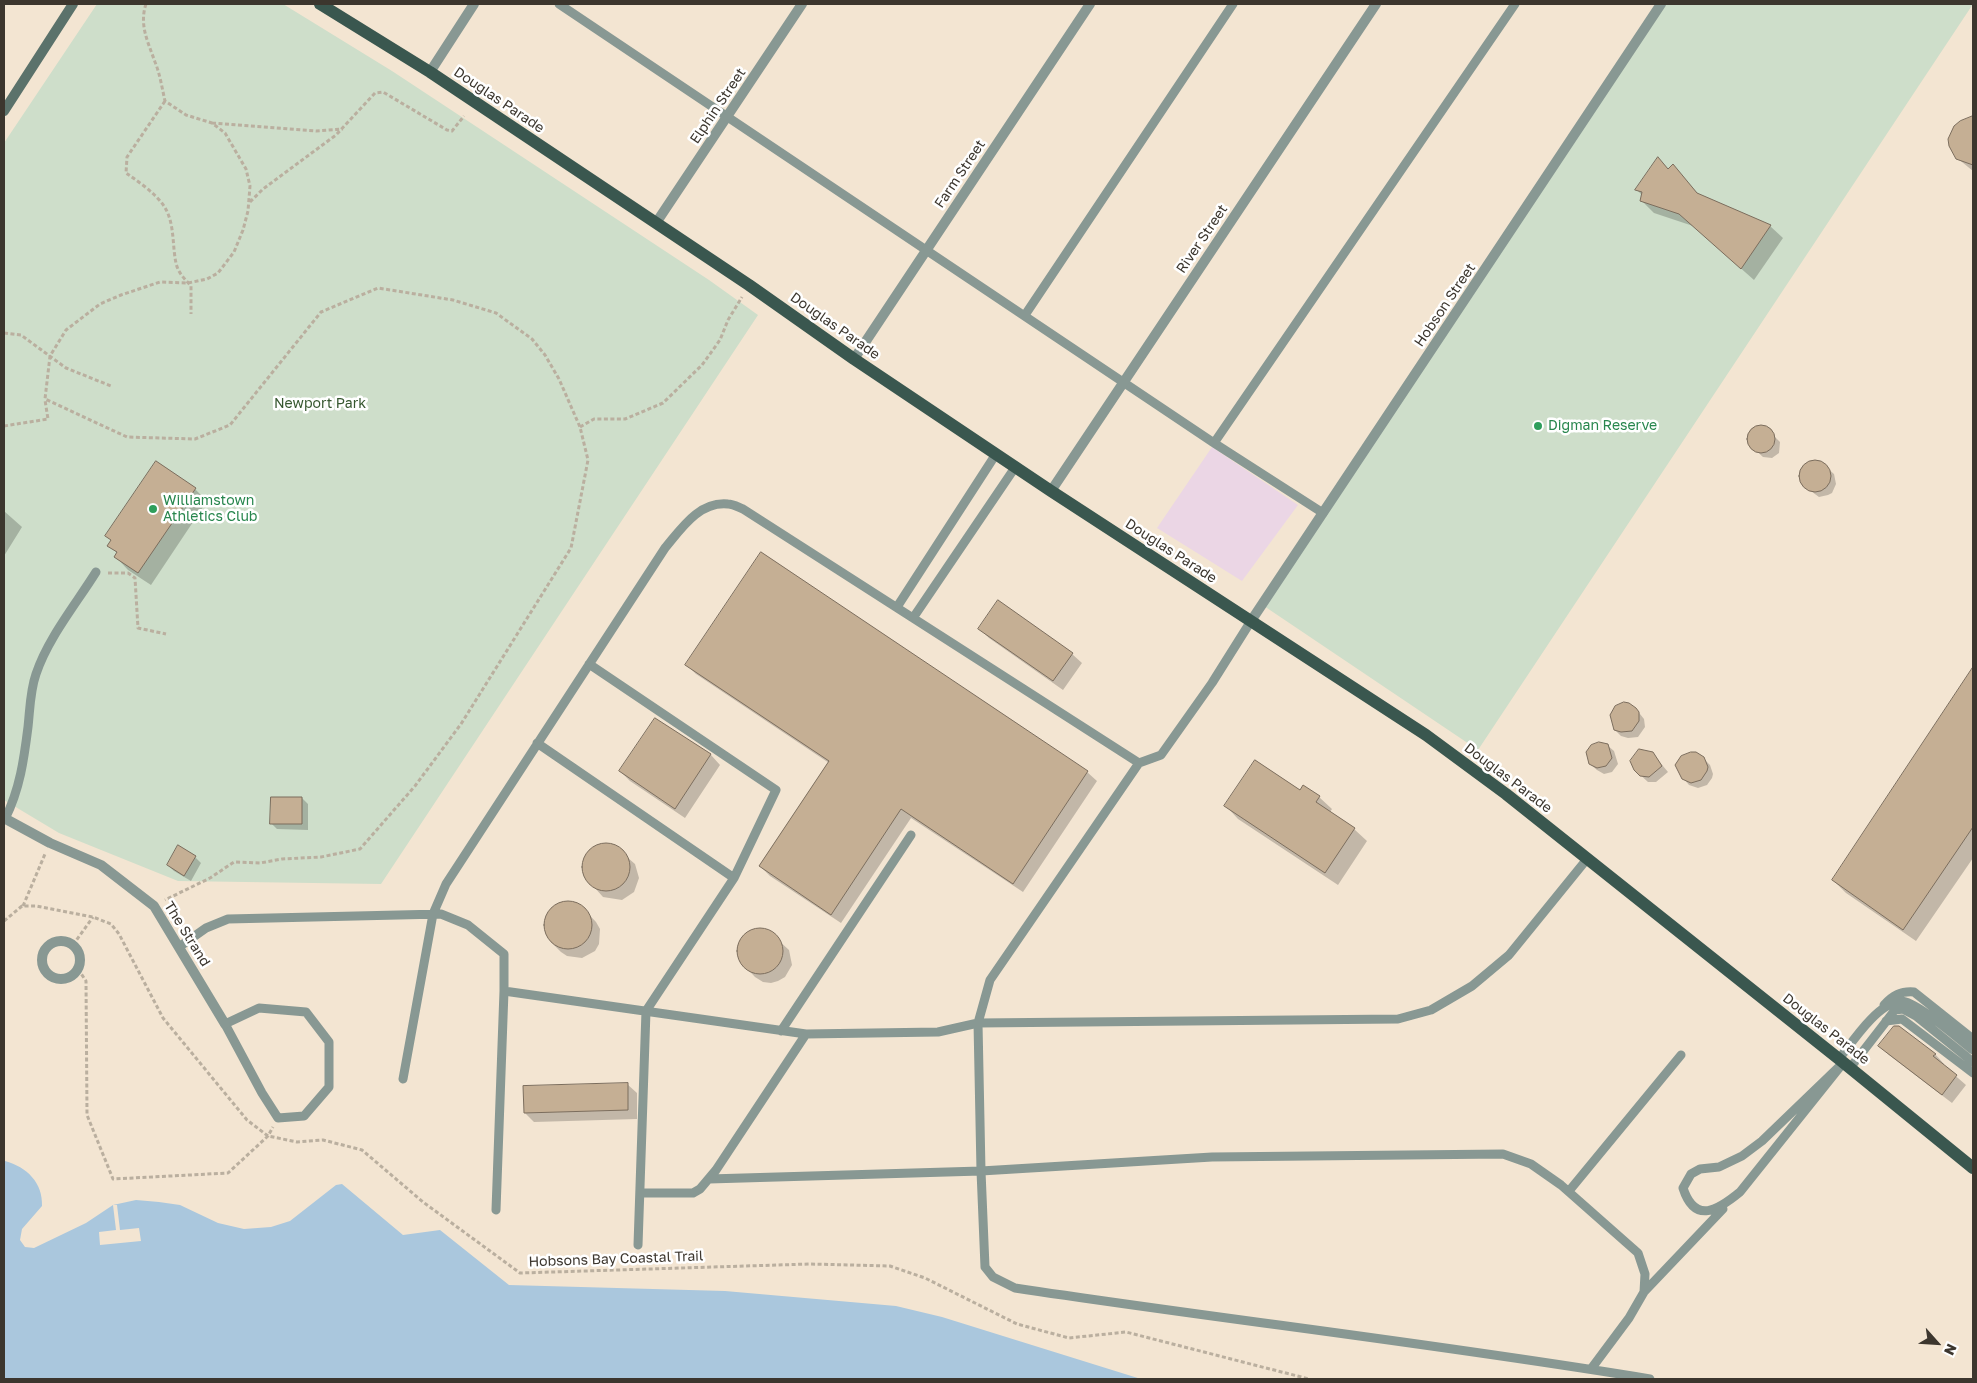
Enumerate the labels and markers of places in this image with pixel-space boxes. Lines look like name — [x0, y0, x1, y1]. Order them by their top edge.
place label: Digman Reserve — [1548, 418, 1657, 434]
marker: Digman Reserve — [1532, 420, 1544, 432]
place label: Williamstown Athletics Club — [163, 493, 257, 526]
marker: Williamstown Athletics Club — [147, 503, 159, 515]

